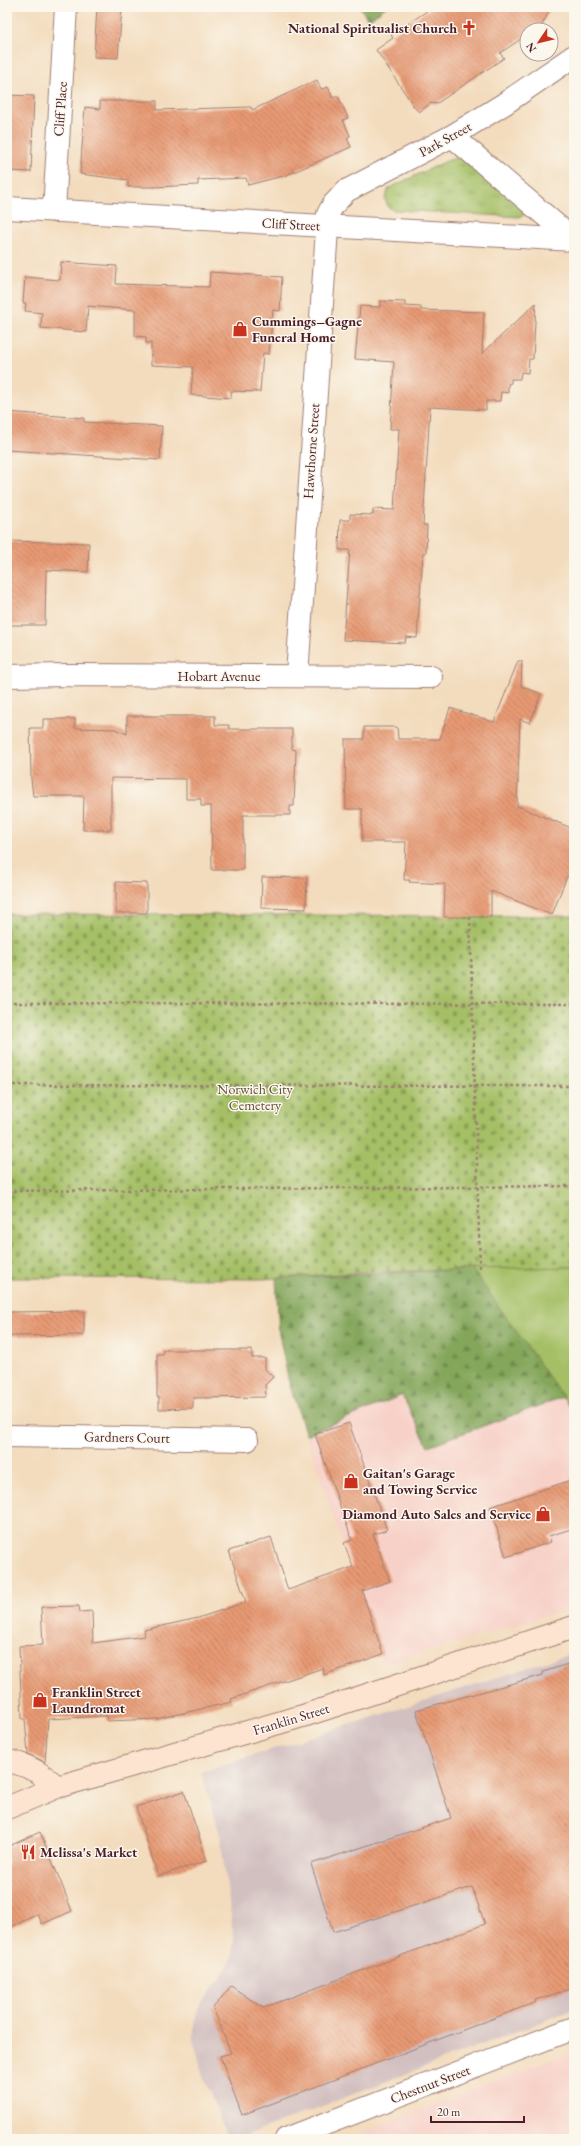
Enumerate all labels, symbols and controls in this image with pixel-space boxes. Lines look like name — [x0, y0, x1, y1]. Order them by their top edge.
place label: National Spiritualist Church — [288, 19, 457, 37]
church icon: National Spiritualist Church — [460, 19, 478, 37]
north arrow — [519, 22, 559, 62]
text: N — [522, 40, 539, 55]
street label: Cliff Place — [49, 80, 71, 137]
street label: Park Street — [416, 117, 475, 161]
street label: Cliff Street — [261, 213, 321, 235]
place label: Cummings–Gagne Funeral Home — [252, 312, 362, 346]
shop icon: Cummings–Gagne Funeral Home — [231, 320, 249, 338]
street label: Hawthorne Street — [299, 402, 323, 499]
street label: Hobart Avenue — [178, 667, 261, 685]
park label: Norwich City Cemetery — [217, 1080, 294, 1114]
street label: Gardners Court — [84, 1427, 171, 1447]
place label: Gaitan's Garage and Towing Service — [363, 1464, 478, 1498]
shop icon: Gaitan's Garage and Towing Service — [342, 1472, 360, 1490]
place label: Diamond Auto Sales and Service — [342, 1505, 531, 1523]
shop icon: Diamond Auto Sales and Service — [534, 1505, 552, 1523]
place label: Franklin Street Laundromat — [52, 1683, 142, 1717]
shop icon: Franklin Street Laundromat — [31, 1691, 49, 1709]
street label: Franklin Street — [251, 1699, 332, 1739]
restaurant icon: Melissa's Market — [19, 1843, 37, 1861]
place label: Melissa's Market — [40, 1843, 138, 1861]
street label: Chestnut Street — [387, 2060, 473, 2108]
scale bar — [431, 2098, 524, 2124]
text: 20 m — [437, 2104, 461, 2120]

